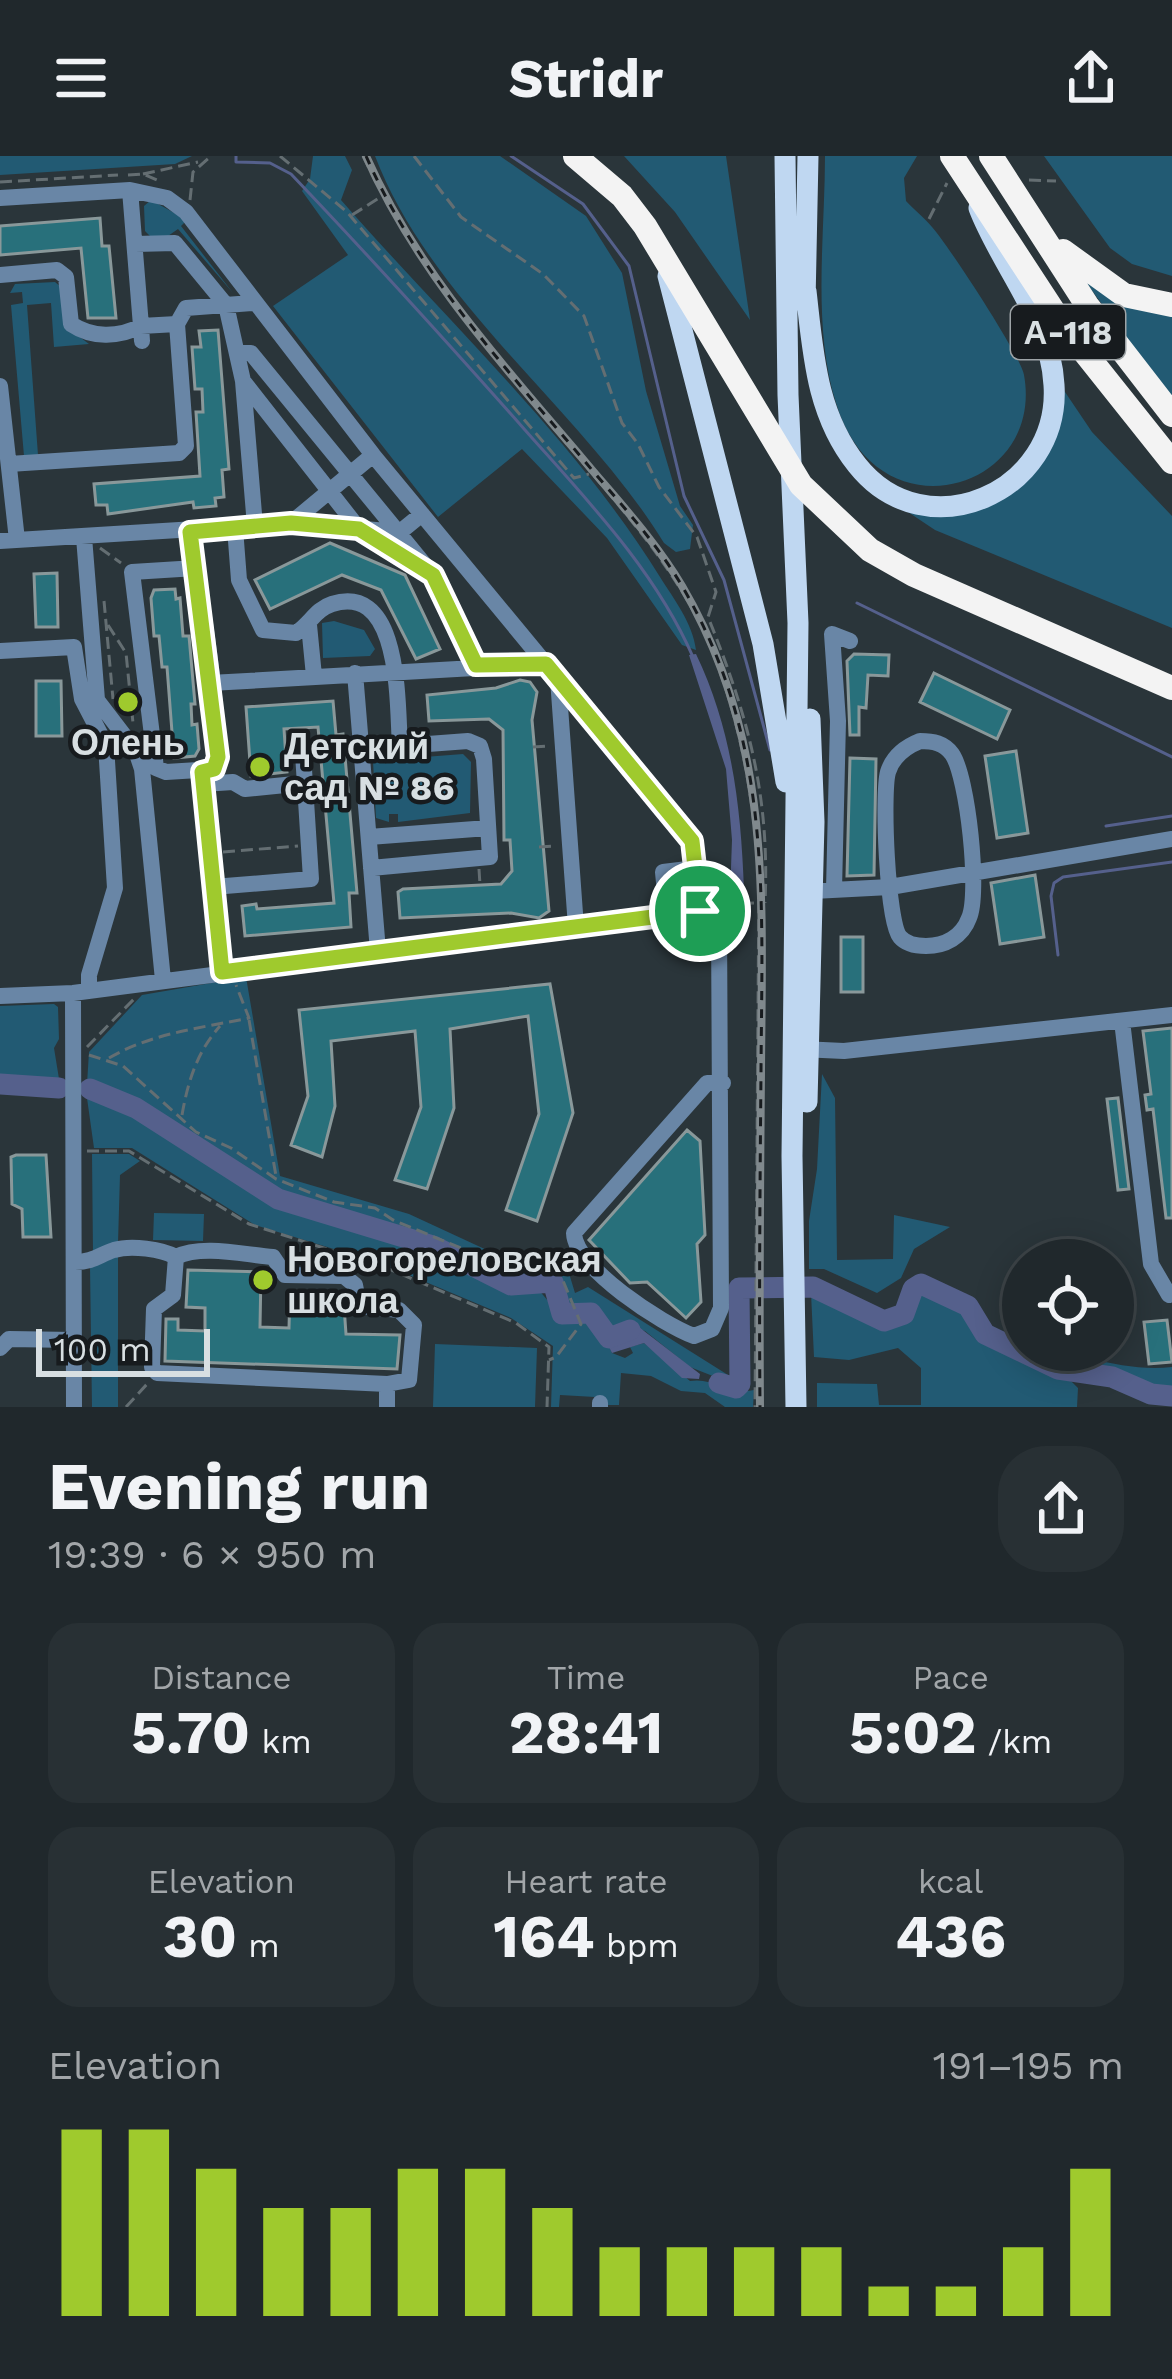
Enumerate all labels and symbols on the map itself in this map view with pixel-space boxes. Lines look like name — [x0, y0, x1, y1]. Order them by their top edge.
road number: А-118 — [1011, 305, 1125, 359]
marker: Олень — [115, 689, 141, 715]
place label: Олень — [71, 722, 185, 764]
place label: Детский сад № 86 — [284, 726, 455, 809]
marker: Детский сад № 86 — [247, 754, 273, 780]
pin — [649, 860, 751, 962]
place label: Новогореловская школа — [287, 1239, 602, 1322]
marker: Новогореловская школа — [250, 1267, 276, 1293]
scale bar — [36, 1323, 210, 1376]

